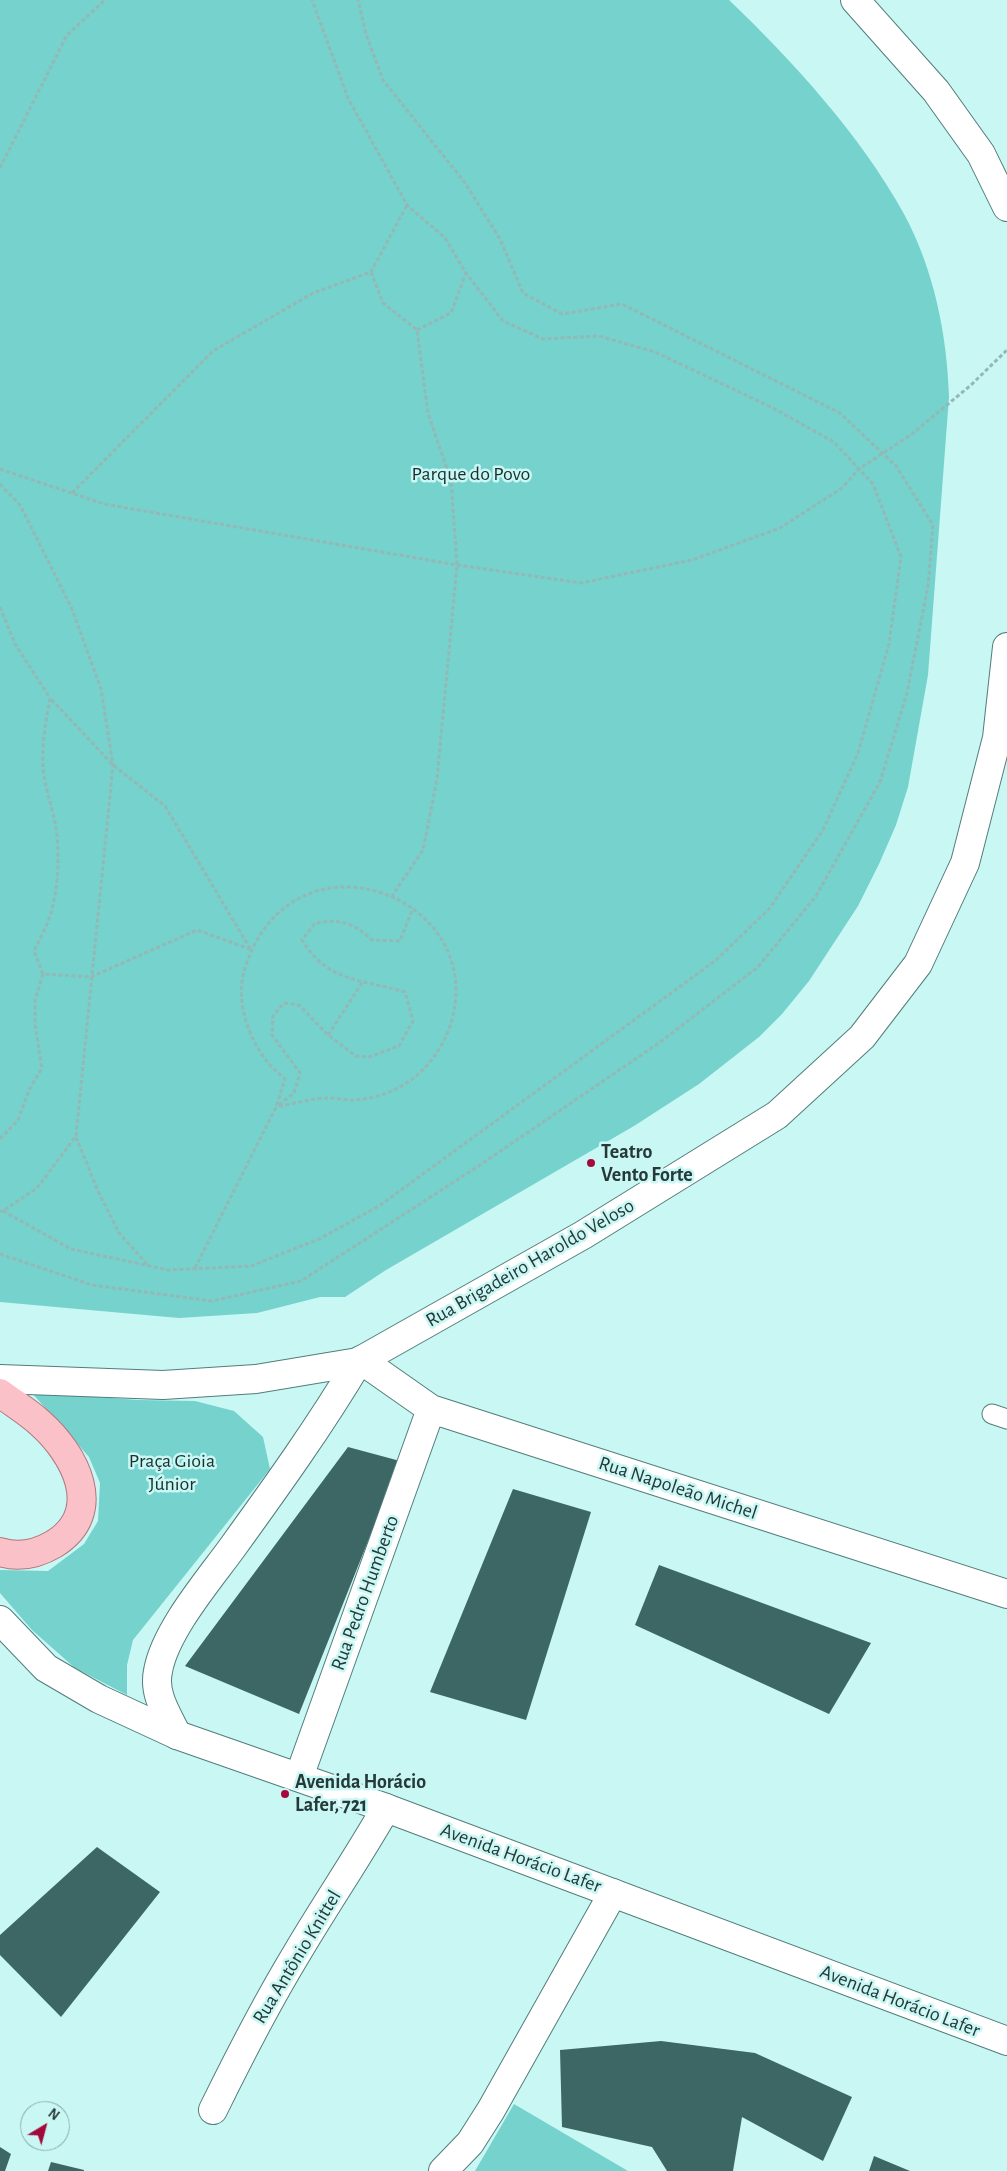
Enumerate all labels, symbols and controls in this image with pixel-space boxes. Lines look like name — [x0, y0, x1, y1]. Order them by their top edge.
park label: Parque do Povo — [412, 462, 530, 486]
place label: Teatro Vento Forte — [601, 1140, 693, 1187]
marker: Teatro Vento Forte — [585, 1157, 597, 1169]
street label: Rua Brigadeiro Haroldo Veloso — [422, 1193, 638, 1333]
park label: Praça Gioia Júnior — [129, 1449, 215, 1496]
street label: Rua Napoleão Michel — [596, 1451, 760, 1525]
street label: Rua Pedro Humberto — [326, 1512, 404, 1674]
place label: Avenida Horácio Lafer, 721 — [295, 1770, 426, 1817]
marker: Avenida Horácio Lafer, 721 — [279, 1788, 291, 1800]
street label: Avenida Horácio Lafer — [437, 1818, 605, 1898]
street label: Rua Antônio Knittel — [248, 1886, 346, 2028]
street label: Avenida Horácio Lafer — [817, 1959, 983, 2043]
north arrow — [20, 2101, 70, 2151]
text: N — [45, 2106, 62, 2123]

